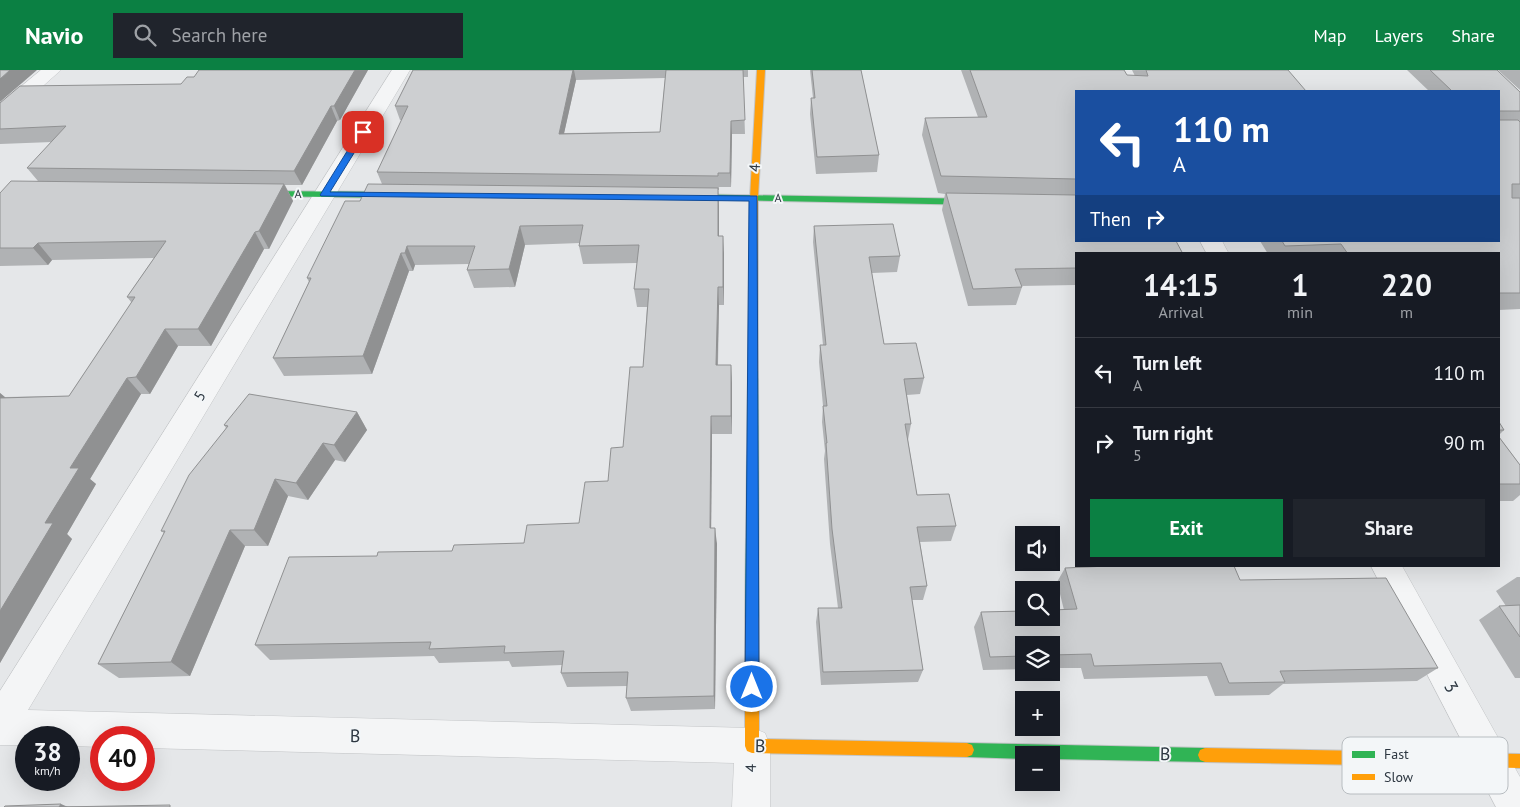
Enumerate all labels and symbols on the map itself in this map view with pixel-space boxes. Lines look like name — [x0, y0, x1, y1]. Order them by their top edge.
pin — [342, 111, 384, 153]
street label: 4 — [745, 163, 764, 173]
street label: A — [294, 186, 302, 201]
street label: A — [774, 190, 782, 205]
street label: 5 — [189, 387, 210, 404]
position arrow — [725, 660, 777, 712]
street label: 3 — [1439, 677, 1464, 696]
street label: B — [350, 724, 360, 747]
speed limit sign: 40 — [90, 726, 155, 791]
street label: B — [755, 734, 765, 757]
legend — [1342, 737, 1508, 794]
street label: B — [1160, 742, 1170, 765]
text: Fast — [1384, 745, 1409, 763]
street label: 4 — [741, 764, 760, 772]
text: Slow — [1384, 768, 1414, 786]

